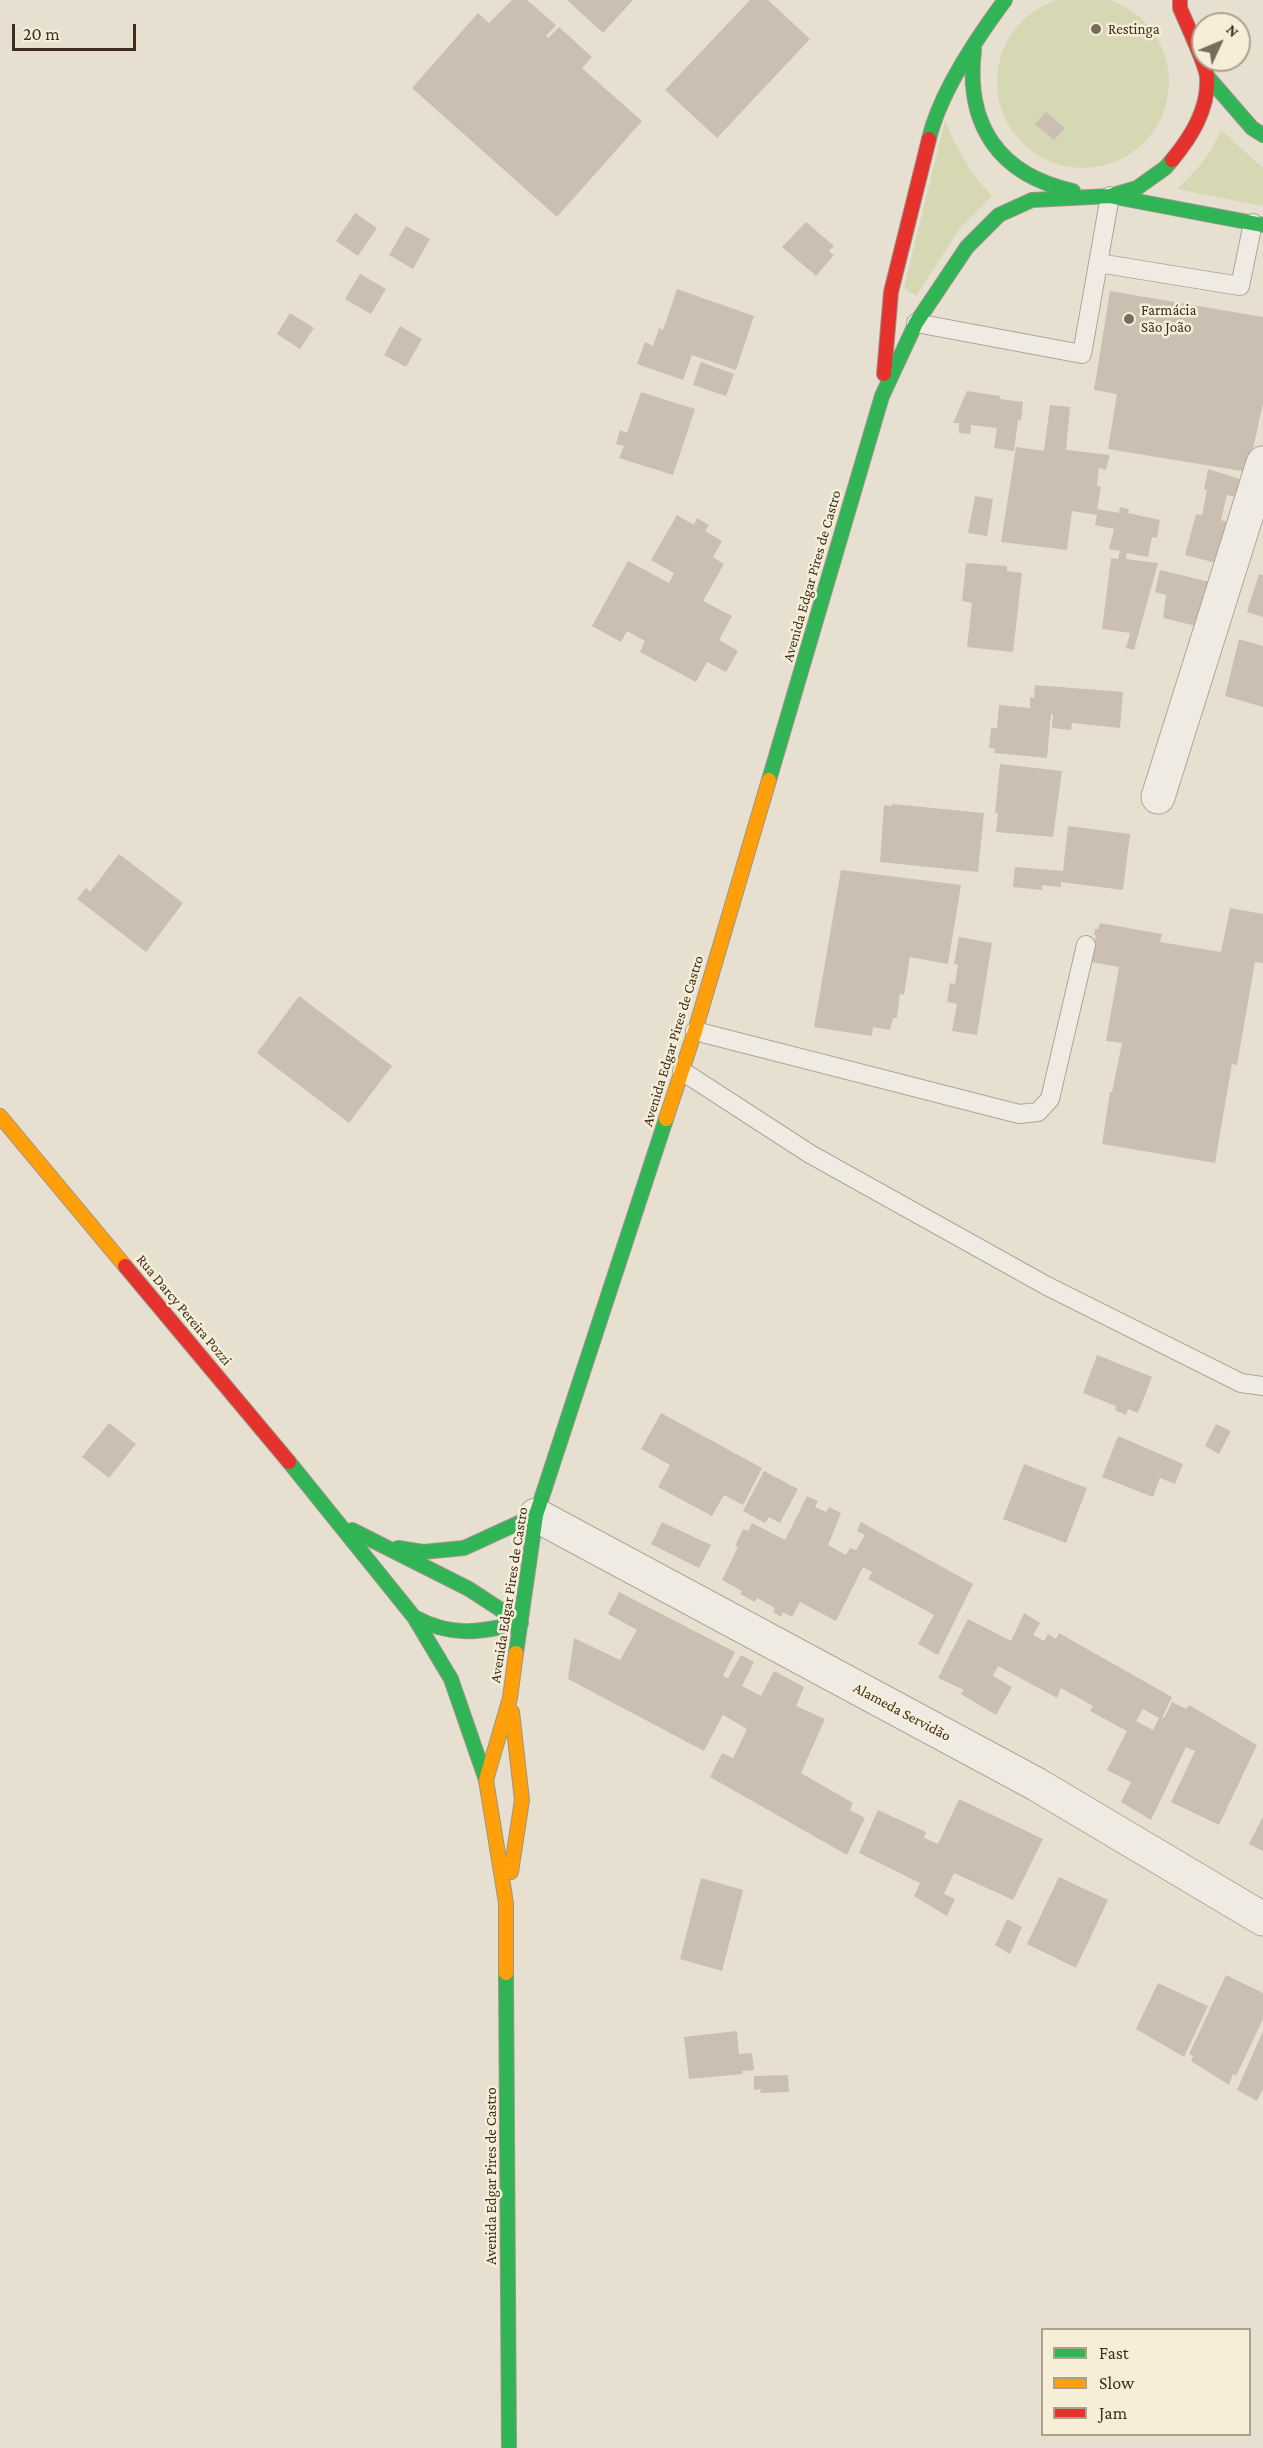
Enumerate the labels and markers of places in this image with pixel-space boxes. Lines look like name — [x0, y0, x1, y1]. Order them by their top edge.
place label: Restinga — [1108, 20, 1160, 38]
marker: Restinga — [1089, 22, 1103, 36]
place label: Farmácia São João — [1141, 301, 1196, 336]
marker: Farmácia São João — [1122, 312, 1136, 326]

